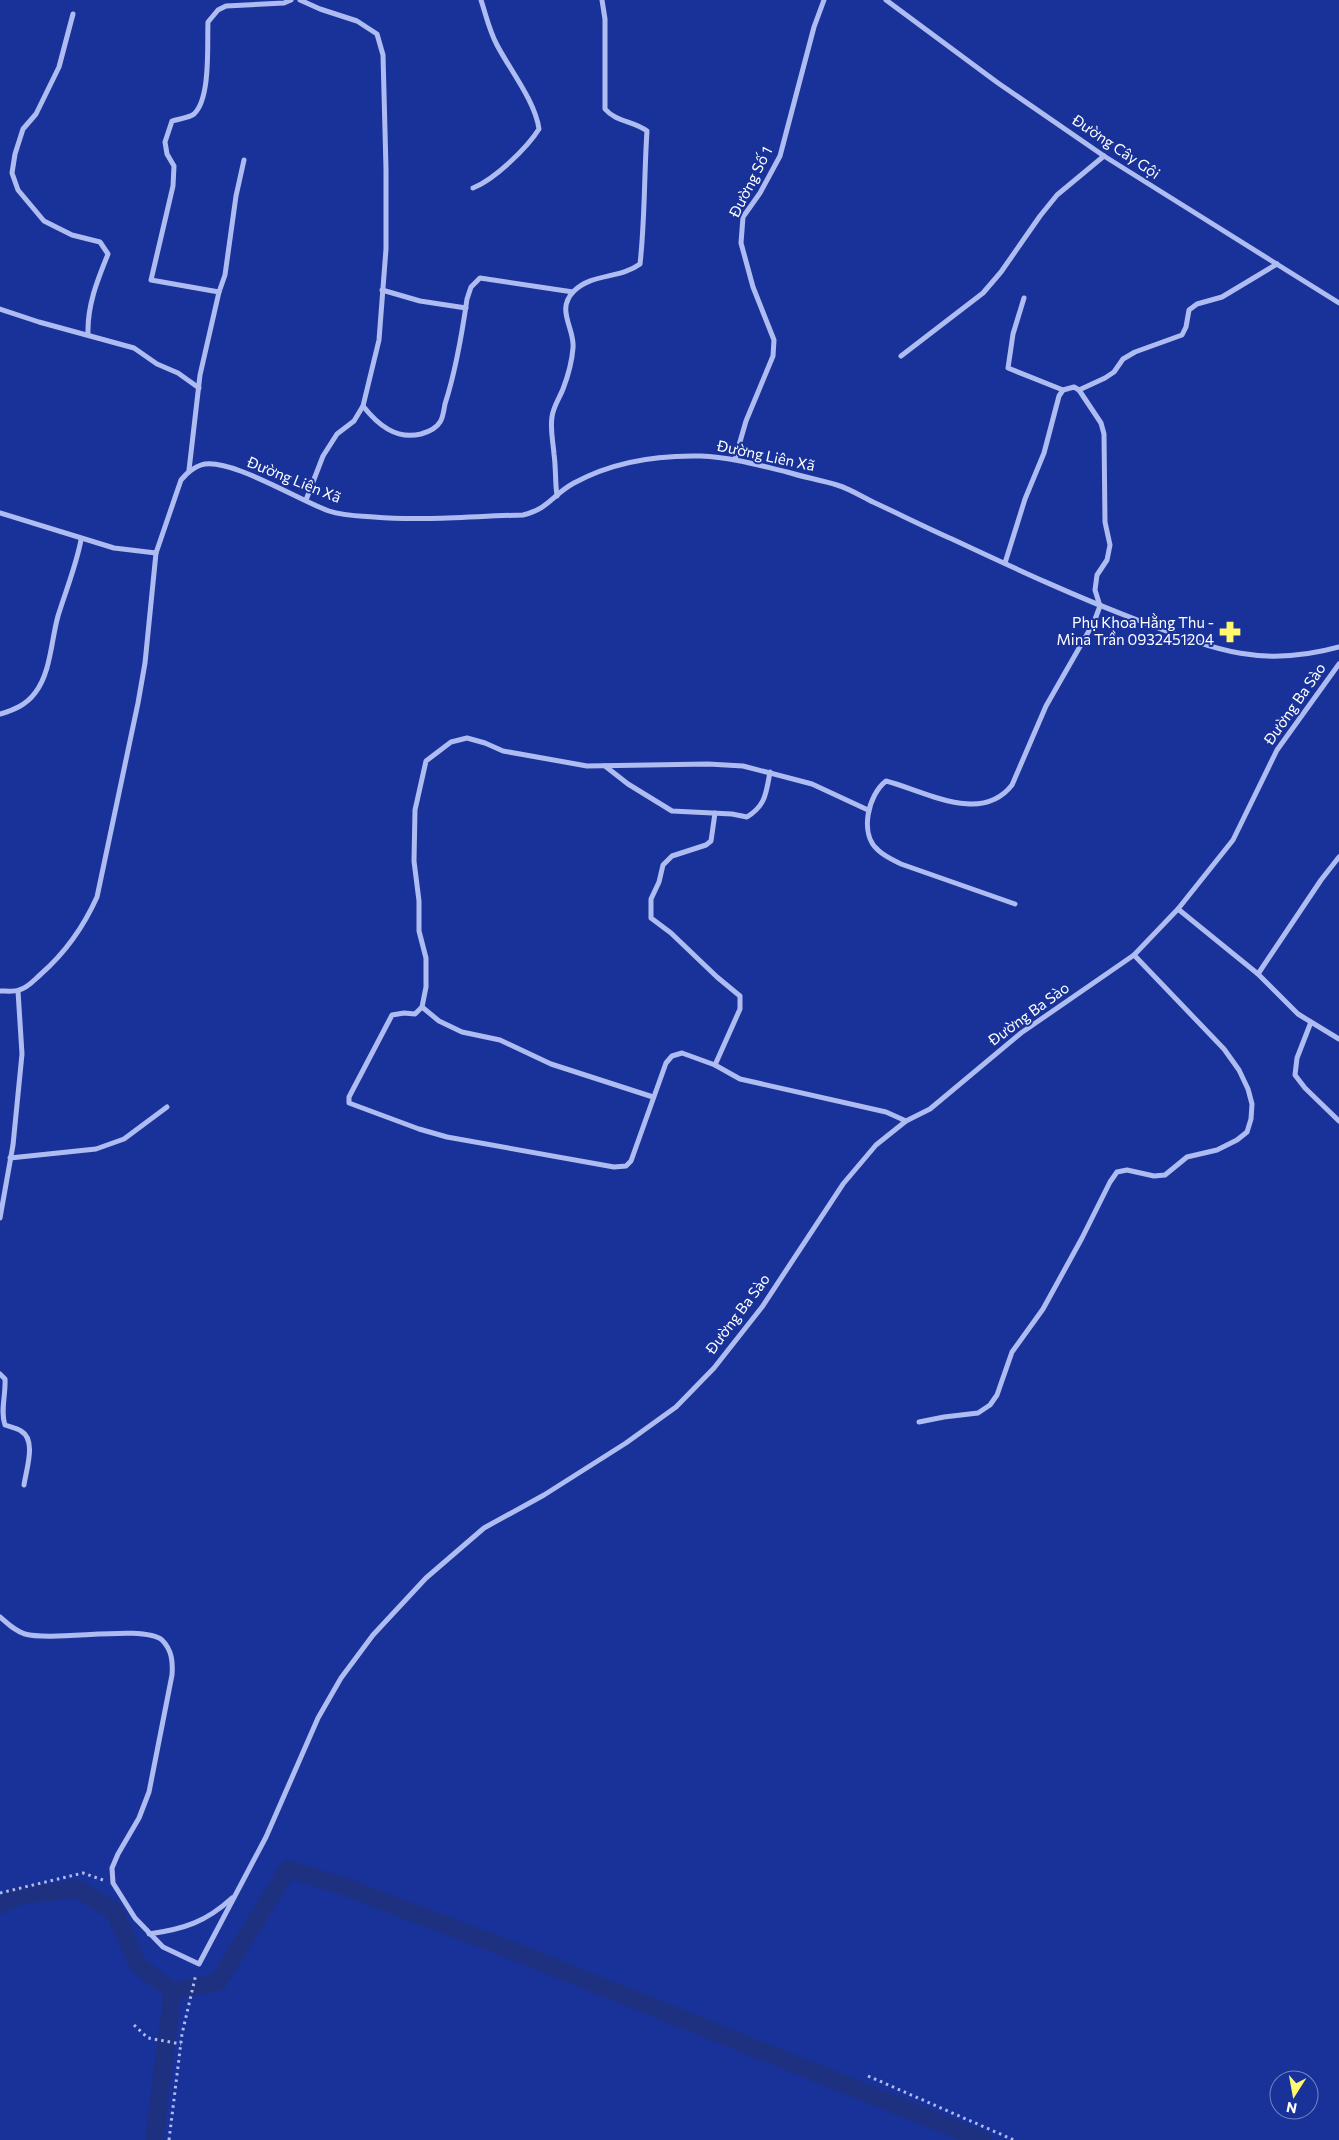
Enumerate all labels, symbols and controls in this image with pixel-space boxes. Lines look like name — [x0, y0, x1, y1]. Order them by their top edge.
street label: Đường Cây Gội — [1068, 110, 1164, 182]
street label: Đường Số 1 — [724, 143, 776, 221]
street label: Đường Liên Xã — [715, 436, 817, 474]
street label: Đường Liên Xã — [244, 452, 344, 506]
place label: Phụ Khoa Hằng Thu - Mina Trần 0932451204 — [1057, 613, 1214, 648]
pharmacy icon: Phụ Khoa Hằng Thu - Mina Trần 0932451204 — [1217, 619, 1243, 645]
street label: Đường Ba Sào — [1259, 659, 1329, 749]
street label: Đường Ba Sào — [984, 978, 1072, 1049]
street label: Đường Ba Sào — [701, 1270, 773, 1358]
north arrow — [1269, 2070, 1319, 2120]
text: N — [1285, 2099, 1298, 2118]

